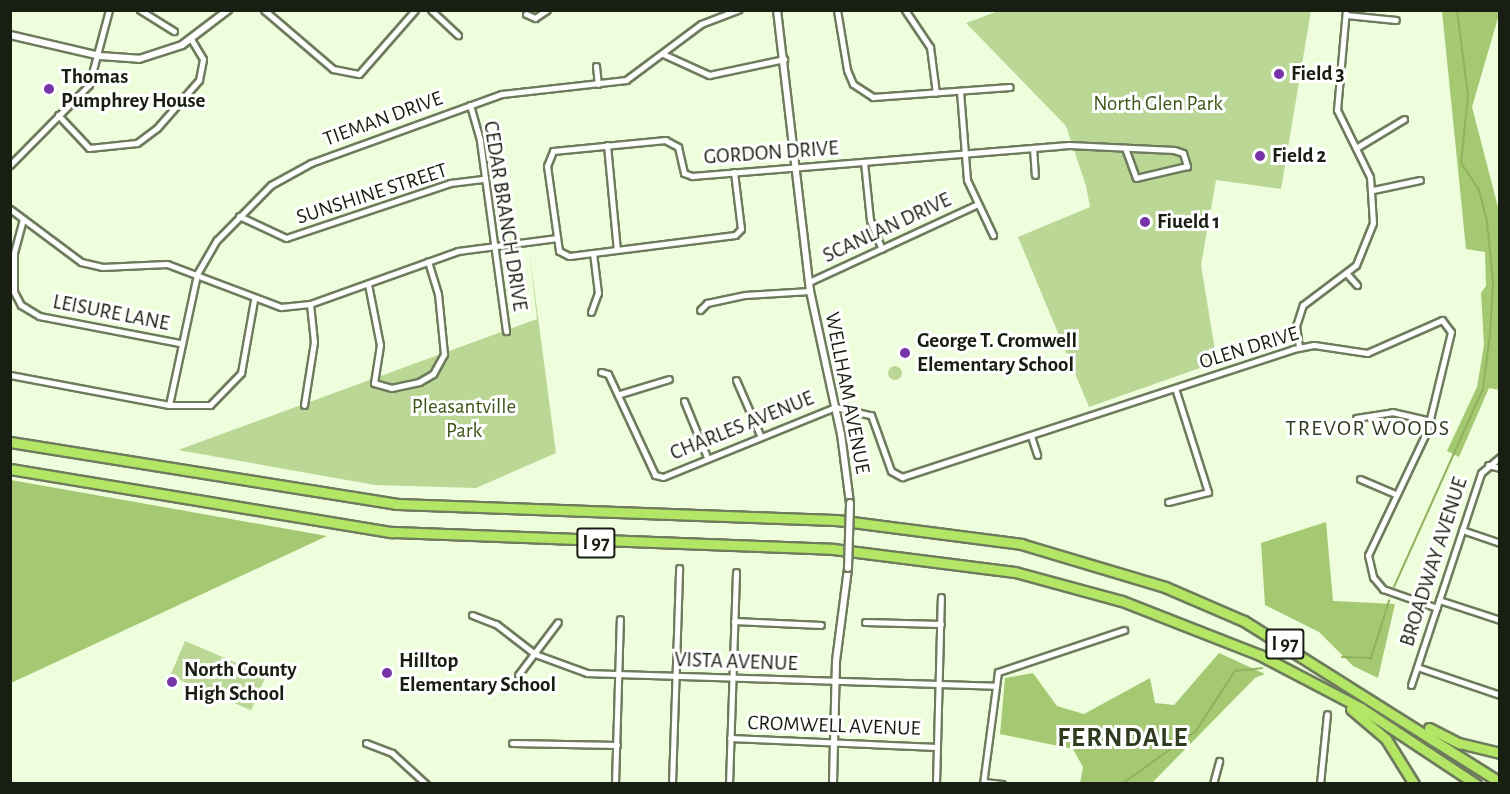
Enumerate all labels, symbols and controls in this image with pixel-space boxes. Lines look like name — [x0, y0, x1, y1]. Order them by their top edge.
place label: Field 3 — [1291, 61, 1345, 87]
place label: Thomas Pumphrey House — [61, 64, 205, 114]
marker: Field 3 — [1272, 67, 1286, 81]
marker: Thomas Pumphrey House — [42, 82, 56, 96]
street label: TIEMAN DRIVE — [320, 86, 446, 152]
park label: North Glen Park — [1093, 91, 1223, 117]
street label: CEDAR BRANCH DRIVE — [478, 119, 532, 313]
street label: GORDON DRIVE — [703, 136, 839, 170]
place label: Field 2 — [1272, 143, 1327, 169]
marker: Field 2 — [1253, 149, 1267, 163]
street label: SUNSHINE STREET — [293, 158, 451, 230]
street label: SCANLAN DRIVE — [819, 187, 955, 269]
place label: Fiueld 1 — [1157, 209, 1220, 235]
marker: Fiueld 1 — [1138, 215, 1152, 229]
street label: LEISURE LANE — [51, 289, 171, 337]
street label: WELLHAM AVENUE — [819, 310, 875, 476]
street label: OLEN DRIVE — [1196, 321, 1302, 375]
place label: George T. Cromwell Elementary School — [917, 328, 1077, 378]
marker: George T. Cromwell Elementary School — [898, 346, 912, 360]
street label: CHARLES AVENUE — [667, 386, 817, 466]
park label: Pleasantville Park — [412, 394, 516, 444]
district label: TREVOR WOODS — [1285, 416, 1451, 442]
street label: BROADWAY AVENUE — [1395, 474, 1473, 650]
road number: I 97 — [575, 526, 617, 560]
road number: I 97 — [1264, 627, 1306, 661]
street label: VISTA AVENUE — [674, 647, 798, 677]
place label: Hilltop Elementary School — [399, 648, 556, 698]
place label: North County High School — [184, 657, 297, 707]
marker: Hilltop Elementary School — [380, 666, 394, 680]
marker: North County High School — [165, 675, 179, 689]
street label: CROMWELL AVENUE — [747, 710, 921, 742]
district label: FERNDALE — [1057, 722, 1189, 754]

